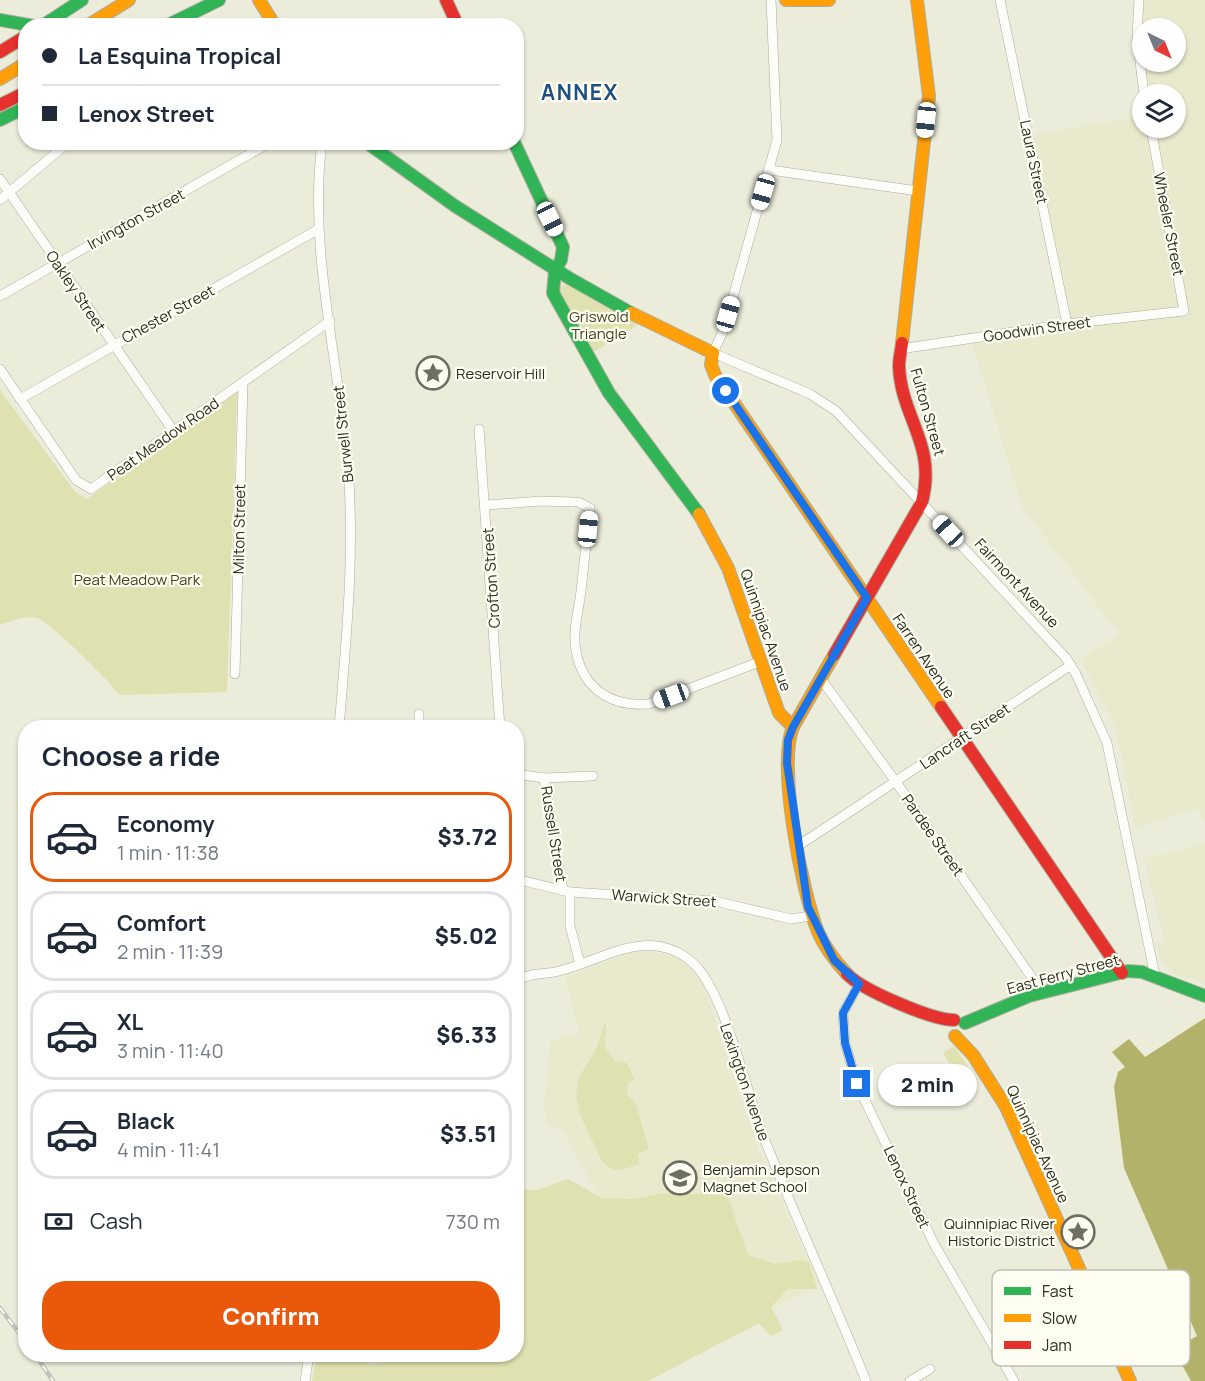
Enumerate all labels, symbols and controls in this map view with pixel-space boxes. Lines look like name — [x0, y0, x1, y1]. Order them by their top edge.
north arrow — [1132, 18, 1186, 72]
map controls — [1132, 18, 1186, 138]
text: La Esquina Tropical — [78, 41, 281, 71]
district label: ANNEX — [541, 78, 619, 106]
button: layers — [1132, 84, 1186, 138]
text: Lenox Street — [78, 99, 215, 129]
car — [915, 101, 937, 139]
street label: Laura Street — [1015, 118, 1053, 206]
street label: Wheeler Street — [1149, 170, 1189, 278]
car — [749, 172, 777, 212]
street label: Irvington Street — [84, 184, 188, 254]
car — [534, 199, 566, 239]
street label: Oakley Street — [41, 246, 111, 336]
street label: Chester Street — [118, 280, 218, 348]
car — [714, 294, 742, 334]
park label: Griswold Triangle — [569, 306, 629, 344]
street label: Goodwin Street — [982, 311, 1092, 347]
place icon: Reservoir Hill — [415, 355, 451, 391]
place label: Reservoir Hill — [456, 363, 545, 384]
street label: Fulton Street — [905, 366, 951, 458]
route start — [712, 377, 739, 404]
street label: Burwell Street — [327, 384, 359, 484]
street label: Peat Meadow Road — [103, 393, 223, 485]
street label: Milton Street — [228, 484, 250, 574]
car — [577, 510, 599, 548]
car — [929, 512, 967, 550]
street label: Crofton Street — [477, 527, 505, 629]
street label: Fairmont Avenue — [970, 534, 1064, 632]
street label: Quinnipiac Avenue — [735, 566, 797, 694]
park label: Peat Meadow Park — [74, 569, 201, 590]
street label: Farren Avenue — [888, 609, 960, 703]
car — [651, 681, 691, 711]
street label: Lancraft Street — [916, 698, 1014, 774]
text: Choose a ride — [42, 737, 220, 774]
street label: Russell Street — [536, 784, 572, 884]
street label: Pardee Street — [897, 790, 969, 880]
text: Economy — [117, 809, 215, 839]
icon: car — [45, 810, 99, 864]
text: $3.72 — [438, 822, 497, 852]
text: 1 min · 11:38 — [117, 839, 219, 866]
street label: Warwick Street — [611, 884, 717, 912]
text: Comfort — [117, 908, 206, 938]
icon: car — [45, 909, 99, 963]
text: $5.02 — [435, 921, 497, 951]
text: 2 min · 11:39 — [117, 938, 224, 965]
street label: East Ferry Street — [1004, 949, 1122, 999]
text: XL — [117, 1007, 143, 1037]
icon: car — [45, 1008, 99, 1062]
text: $6.33 — [436, 1020, 497, 1050]
street label: Lexington Avenue — [715, 1020, 775, 1144]
text: 3 min · 11:40 — [117, 1037, 224, 1064]
callout: 2 min — [878, 1063, 977, 1105]
route end — [843, 1070, 870, 1097]
text: 2 min — [901, 1071, 954, 1098]
street label: Quinnipiac Avenue — [1001, 1082, 1075, 1207]
text: Black — [117, 1106, 174, 1136]
icon: car — [45, 1107, 99, 1161]
text: $3.51 — [440, 1119, 497, 1149]
text: 4 min · 11:41 — [117, 1136, 220, 1163]
street label: Lenox Street — [879, 1142, 935, 1232]
place label: Benjamin Jepson Magnet School — [703, 1159, 820, 1197]
school or university icon: Benjamin Jepson Magnet School — [662, 1160, 698, 1196]
icon: cash — [42, 1205, 75, 1238]
text: Cash — [90, 1206, 143, 1236]
text: 730 m — [446, 1208, 500, 1235]
place label: Quinnipiac River Historic District — [944, 1213, 1056, 1251]
place icon: Quinnipiac River Historic District — [1060, 1214, 1096, 1250]
legend — [992, 1270, 1190, 1366]
text: Fast — [1042, 1280, 1073, 1302]
button: Confirm — [42, 1281, 500, 1350]
text: Slow — [1042, 1307, 1077, 1329]
text: Jam — [1042, 1334, 1072, 1356]

